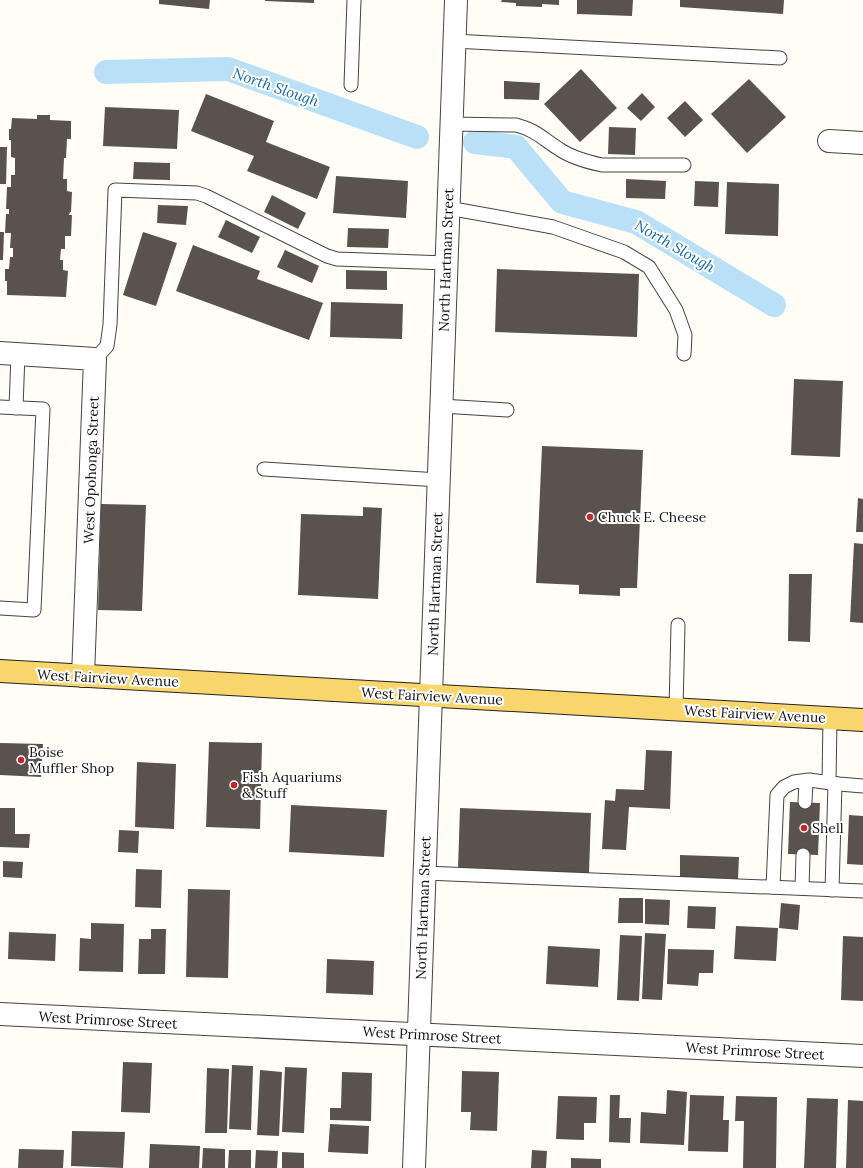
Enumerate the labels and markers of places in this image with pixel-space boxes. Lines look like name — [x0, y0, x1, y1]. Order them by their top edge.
place label: Chuck E. Cheese — [598, 508, 707, 526]
marker: Chuck E. Cheese — [585, 512, 595, 522]
place label: Boise Muffler Shop — [29, 743, 114, 777]
marker: Boise Muffler Shop — [16, 755, 26, 765]
place label: Fish Aquariums & Stuff — [242, 768, 342, 802]
marker: Fish Aquariums & Stuff — [229, 780, 239, 790]
place label: Shell — [812, 819, 844, 837]
marker: Shell — [799, 823, 809, 833]

